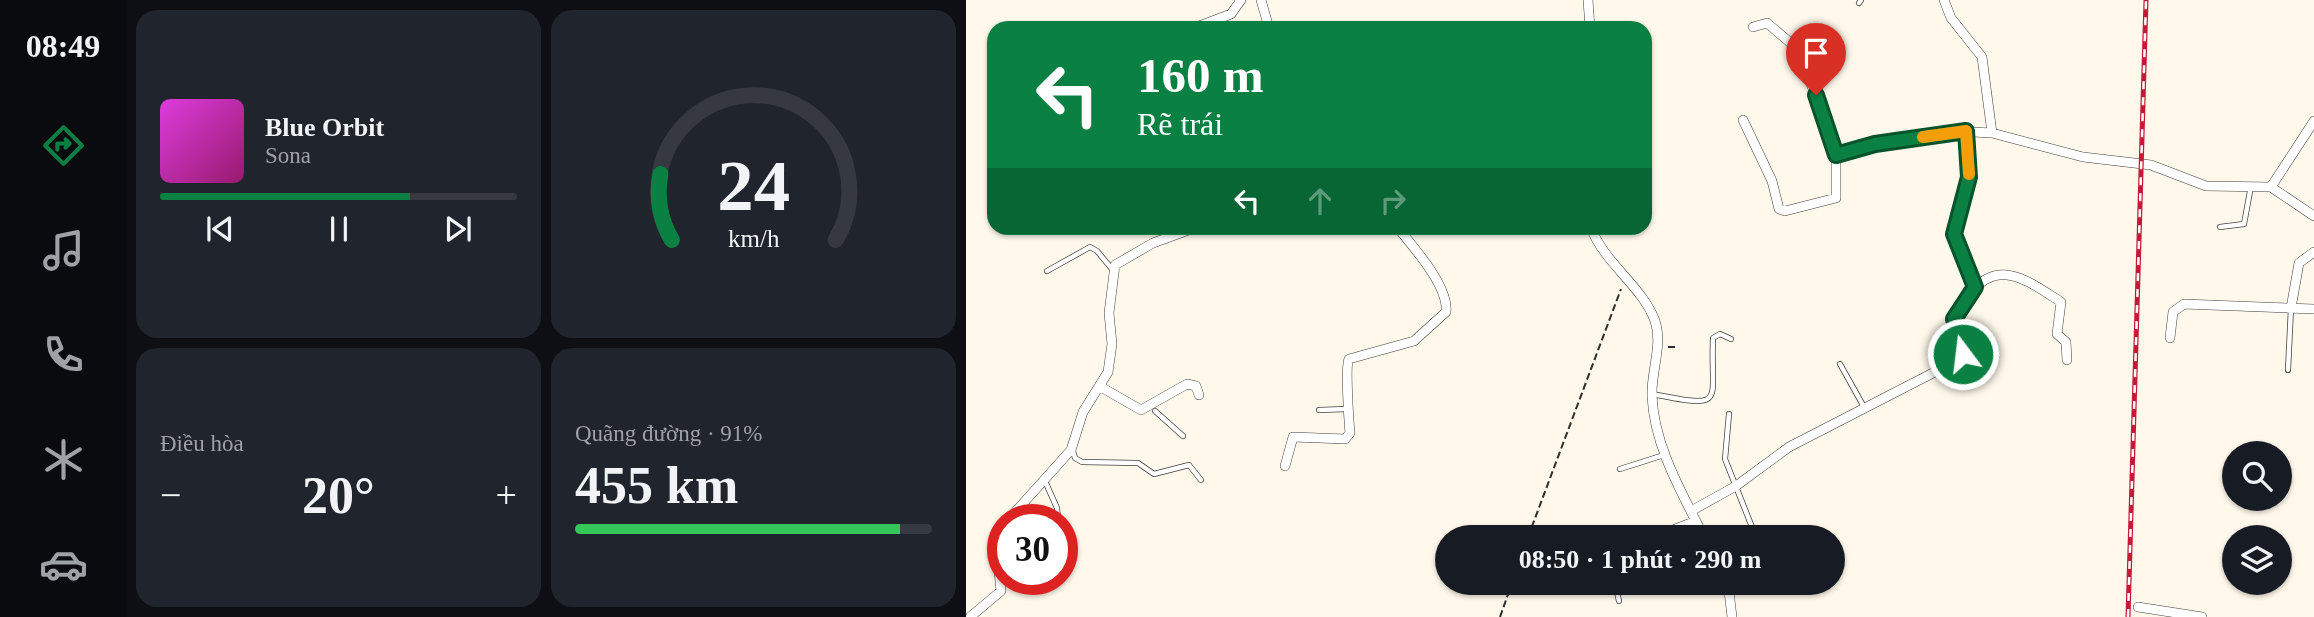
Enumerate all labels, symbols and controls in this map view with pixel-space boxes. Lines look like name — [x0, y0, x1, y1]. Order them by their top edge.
pin — [1786, 23, 1846, 95]
text: 08:49 — [26, 28, 100, 64]
icon: arrive — [1797, 34, 1835, 72]
text: 160 m — [1137, 48, 1264, 103]
icon: left — [1022, 49, 1113, 140]
text: Rẽ trái — [1137, 106, 1223, 142]
text: Blue Orbit — [265, 113, 384, 142]
icon: directions — [39, 121, 88, 170]
text: Sona — [265, 143, 311, 168]
text: 24 — [717, 145, 790, 226]
icon: left — [1228, 182, 1266, 220]
icon: ahead — [1301, 182, 1339, 220]
icon: right — [1374, 182, 1412, 220]
icon: previous — [201, 210, 239, 248]
icon: pause — [320, 210, 358, 248]
icon: next — [439, 210, 477, 248]
text: km/h — [728, 225, 780, 252]
icon: music — [39, 226, 88, 275]
position arrow — [1926, 317, 2000, 391]
icon: phone — [39, 330, 88, 379]
text: Quãng đường · 91% — [575, 421, 763, 446]
text: Điều hòa — [160, 431, 244, 456]
icon: climate — [39, 435, 88, 484]
map controls — [2222, 441, 2292, 595]
button: search — [2222, 441, 2292, 511]
text: 455 km — [575, 457, 738, 514]
text: 20° — [302, 467, 375, 524]
text: − — [160, 474, 181, 516]
text: + — [496, 474, 517, 516]
speed limit sign: 30 — [987, 504, 1078, 595]
button: layers — [2222, 525, 2292, 595]
icon: car — [39, 540, 88, 589]
text: 08:50 · 1 phút · 290 m — [1519, 545, 1761, 574]

